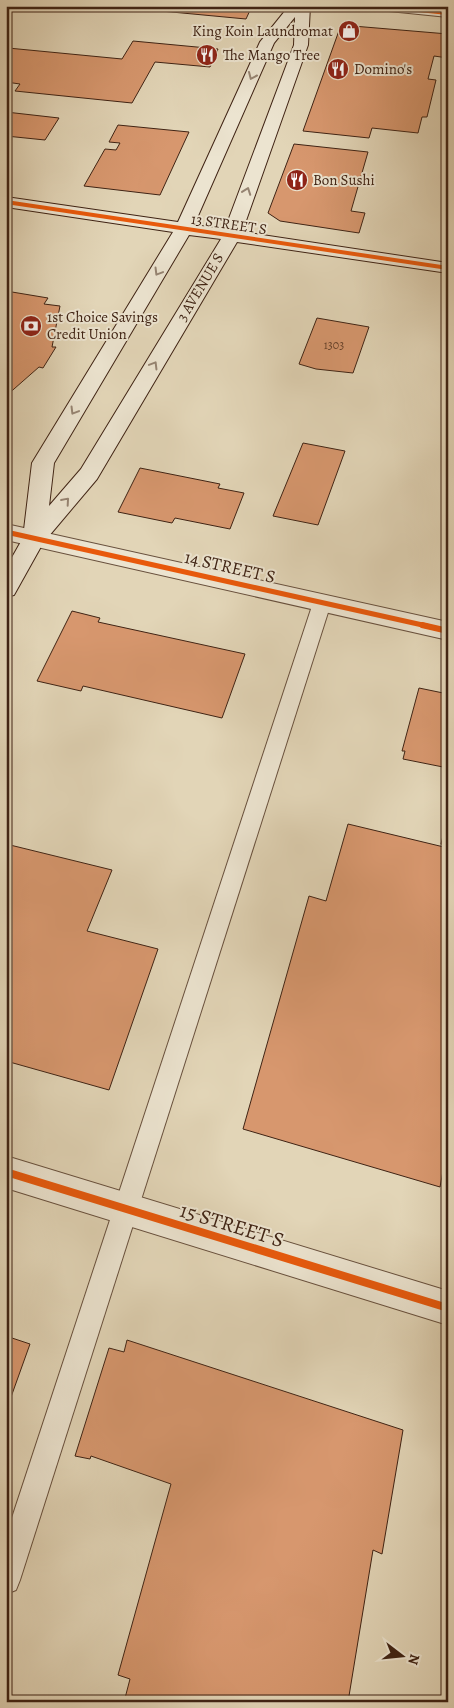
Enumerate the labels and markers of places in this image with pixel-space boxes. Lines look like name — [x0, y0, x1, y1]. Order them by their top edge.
shop icon: King Koin Laundromat — [337, 19, 361, 43]
place label: King Koin Laundromat — [192, 21, 333, 41]
restaurant icon: The Mango Tree — [195, 43, 219, 67]
place label: The Mango Tree — [223, 45, 320, 65]
restaurant icon: Domino's — [326, 57, 350, 81]
place label: Domino's — [354, 59, 412, 79]
restaurant icon: Bon Sushi — [285, 168, 309, 192]
place label: Bon Sushi — [313, 170, 375, 190]
place label: 1st Choice Savings Credit Union — [47, 307, 158, 344]
bank icon: 1st Choice Savings Credit Union — [19, 314, 43, 338]

